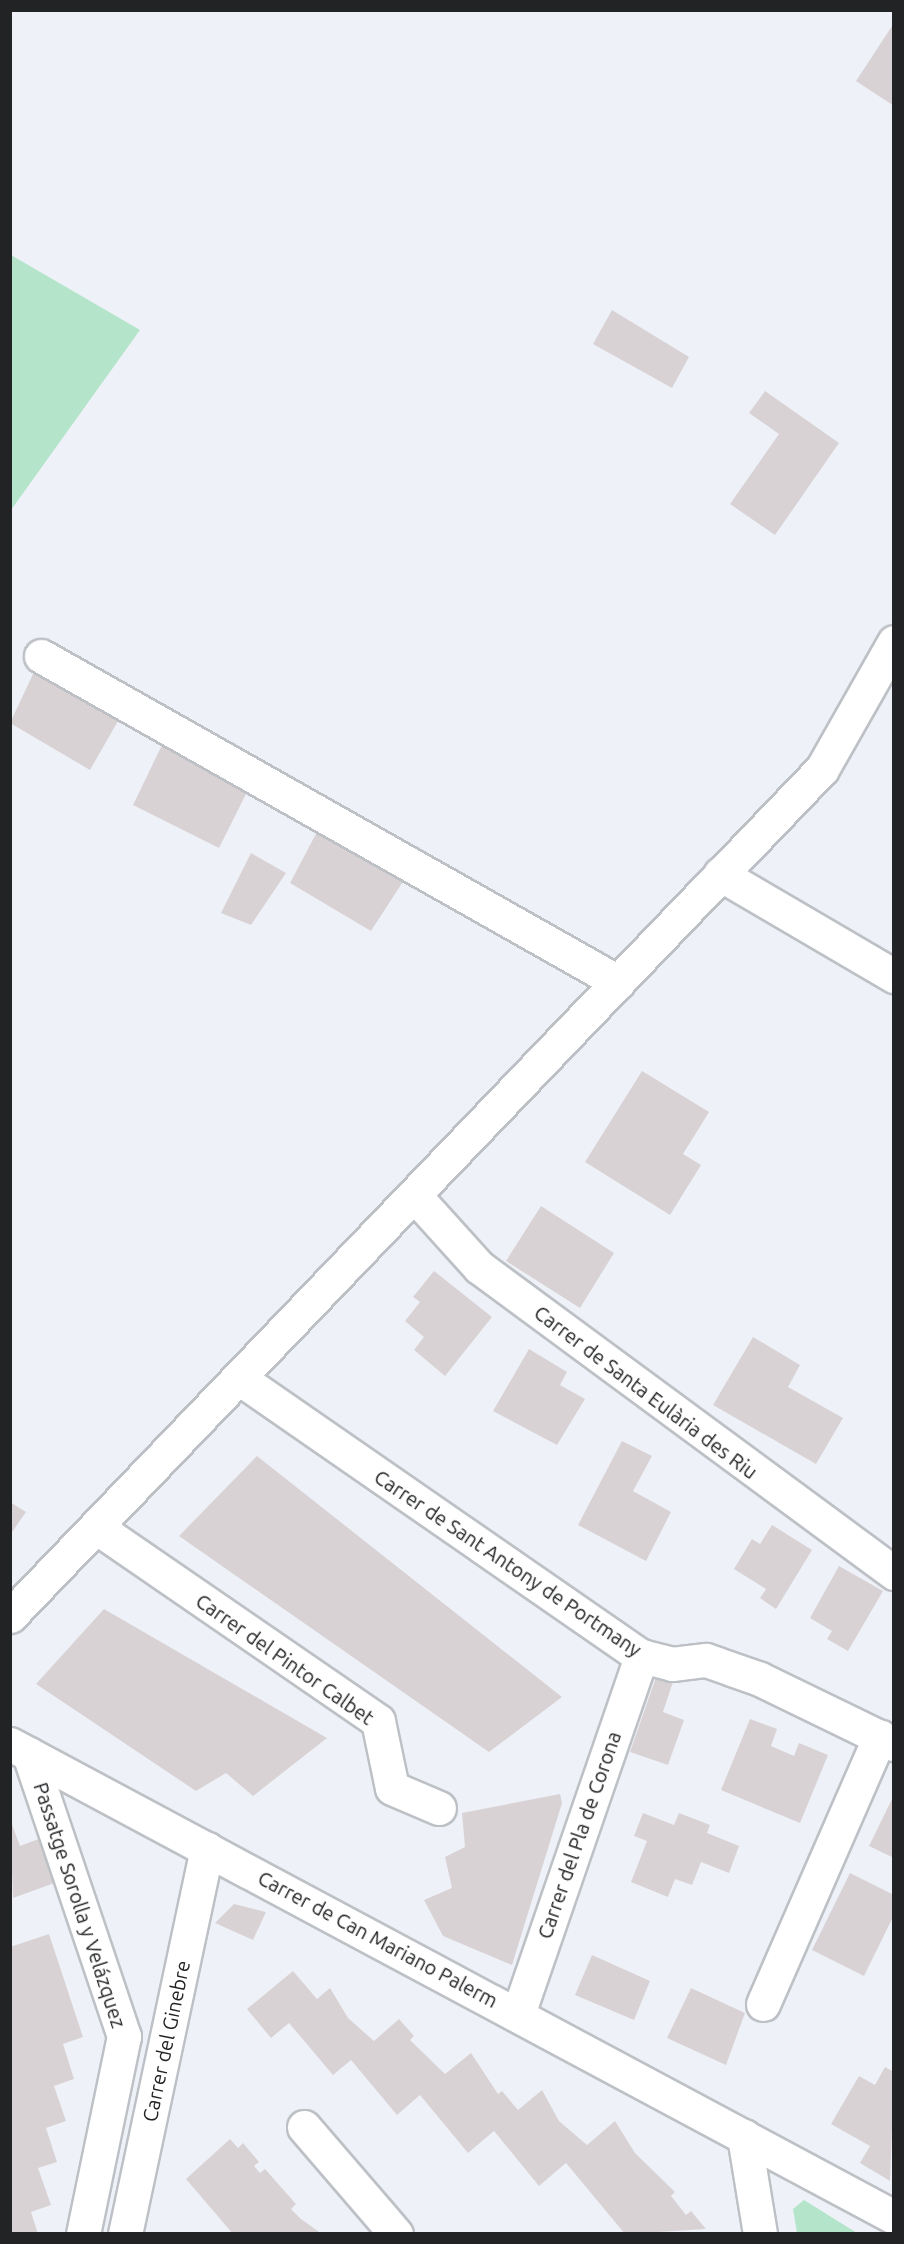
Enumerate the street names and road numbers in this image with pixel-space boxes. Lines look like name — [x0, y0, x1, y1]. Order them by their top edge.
street label: Carrer de Santa Eulària des Riu — [530, 1300, 762, 1484]
street label: Carrer de Sant Antony de Portmany — [370, 1464, 646, 1662]
street label: Carrer del Pintor Calbet — [191, 1588, 379, 1730]
street label: Carrer del Pla de Corona — [532, 1728, 626, 1942]
street label: Passatge Sorolla y Velázquez — [29, 1779, 131, 2031]
street label: Carrer de Can Mariano Palerm — [254, 1865, 502, 2013]
street label: Carrer del Ginebre — [137, 1958, 195, 2124]

